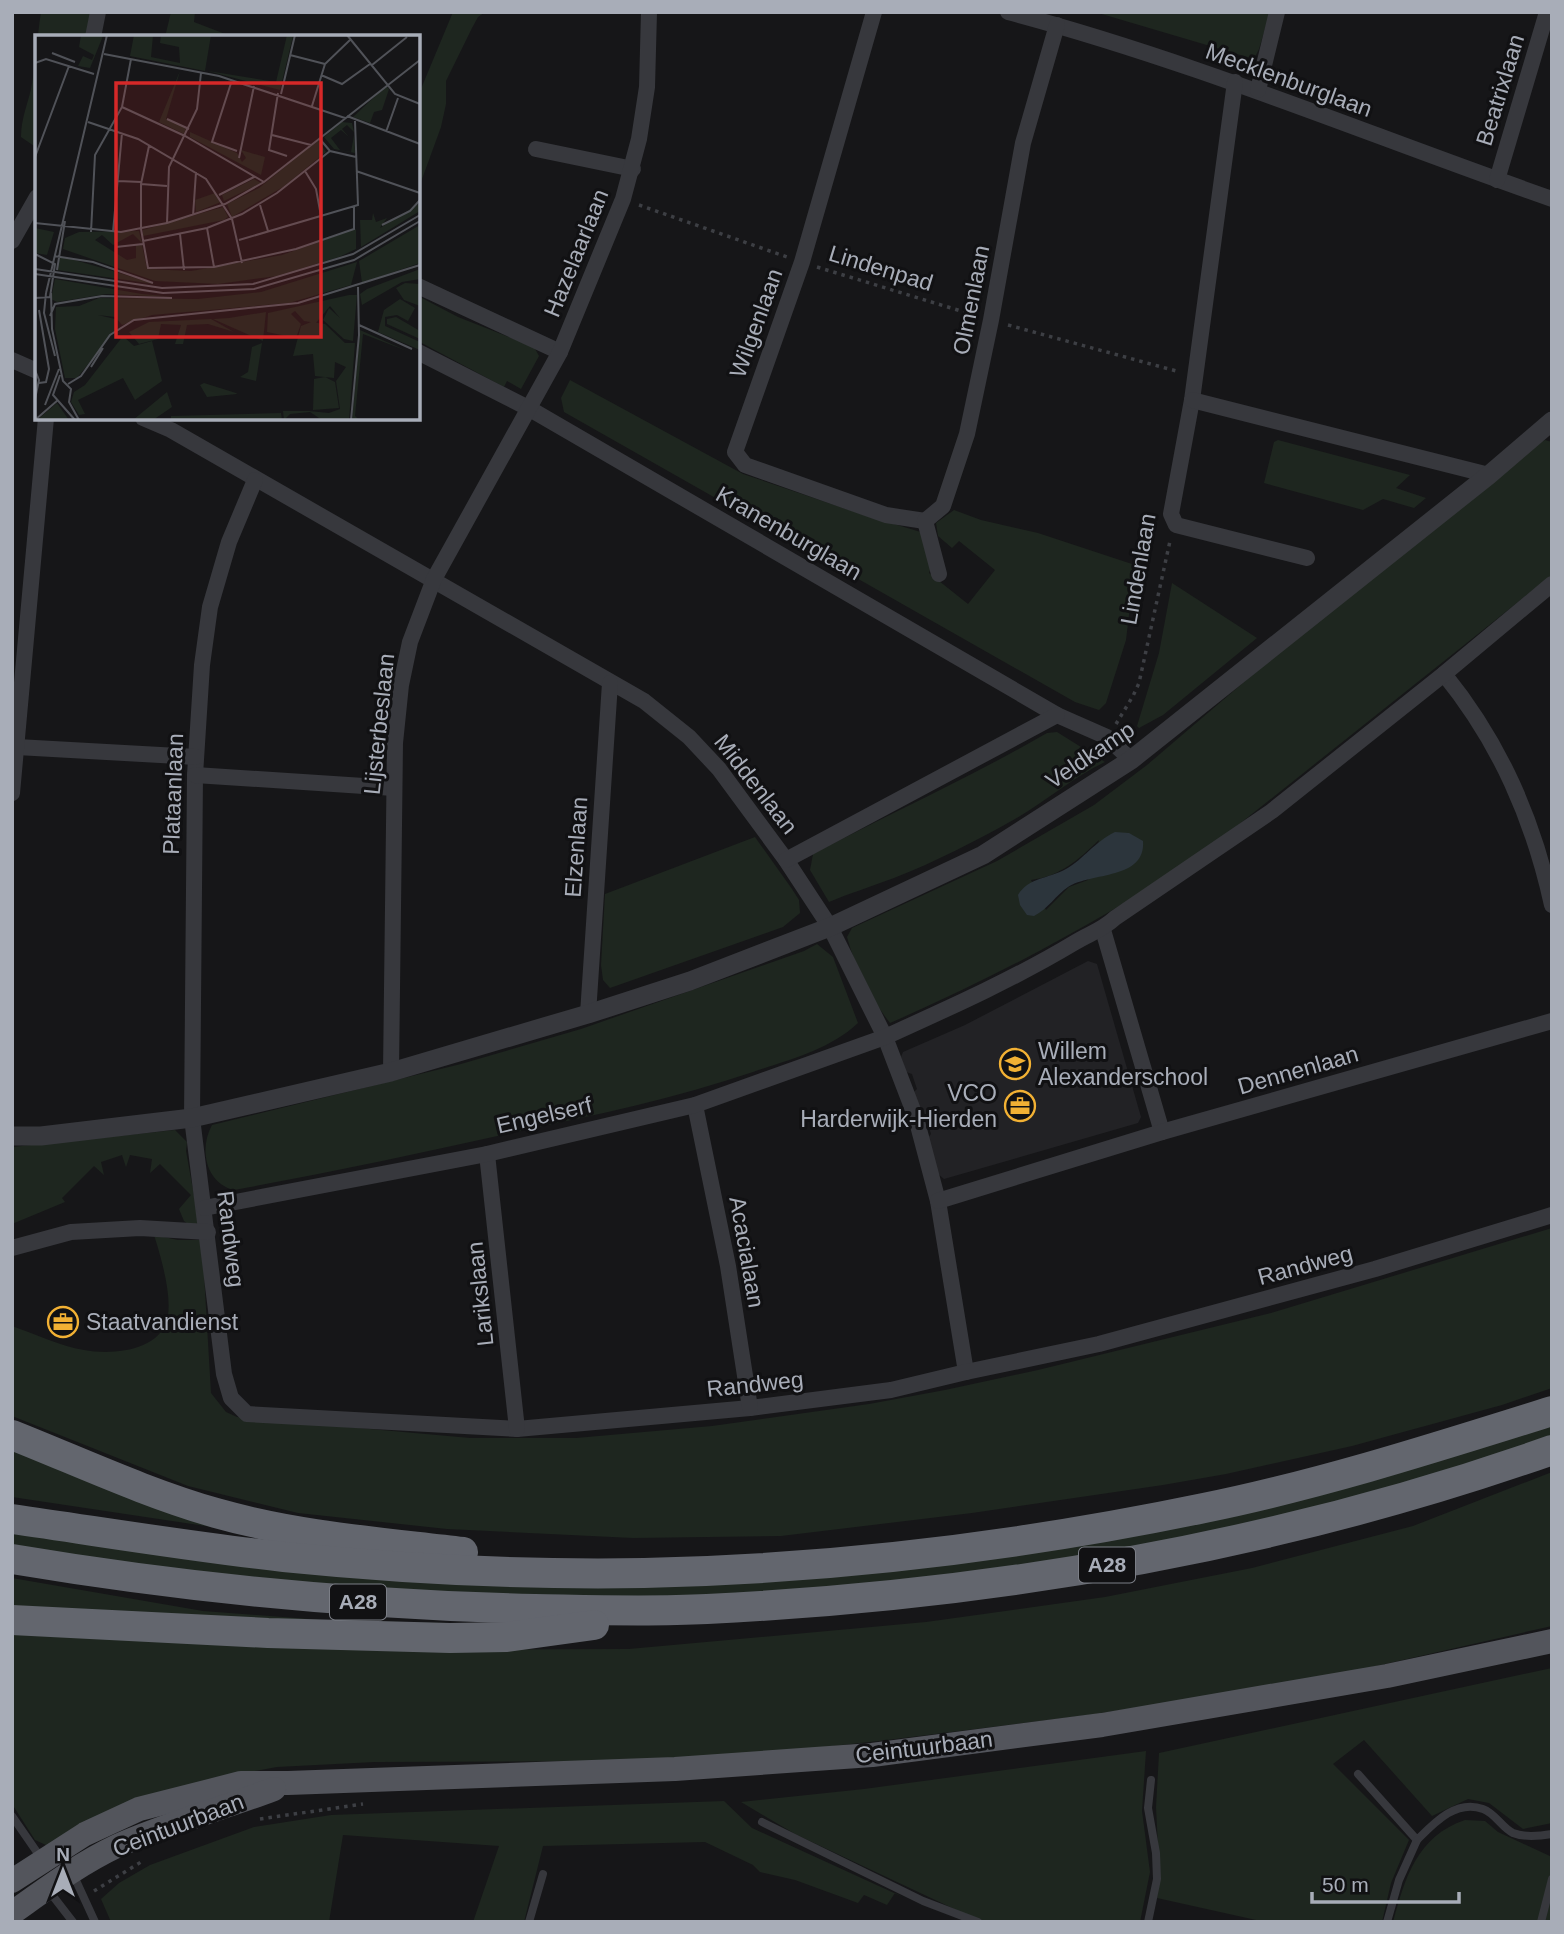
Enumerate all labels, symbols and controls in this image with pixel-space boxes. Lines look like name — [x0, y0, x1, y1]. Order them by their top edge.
street label: Beatrixlaan — [1471, 31, 1529, 149]
inset map — [35, 35, 420, 420]
street label: Mecklenburglaan — [1202, 38, 1376, 122]
street label: Hazelaarlaan — [539, 185, 613, 321]
street label: Lindenpad — [826, 240, 936, 296]
street label: Olmenlaan — [948, 243, 994, 357]
street label: Wilgenlaan — [724, 265, 788, 381]
street label: Kranenburglaan — [712, 481, 866, 585]
street label: Lindenlaan — [1115, 511, 1161, 627]
street label: Lijsterbeslaan — [359, 652, 399, 796]
street label: Veldkamp — [1041, 716, 1139, 794]
street label: Middenlaan — [709, 729, 803, 839]
street label: Plataanlaan — [158, 733, 188, 855]
street label: Elzenlaan — [560, 796, 592, 898]
place label: Willem Alexanderschool — [1038, 1038, 1208, 1090]
street label: Dennenlaan — [1235, 1040, 1361, 1100]
school or university icon: Willem Alexanderschool — [998, 1047, 1032, 1081]
place label: VCO Harderwijk-Hierden — [800, 1080, 997, 1132]
office icon: VCO Harderwijk-Hierden — [1003, 1089, 1037, 1123]
street label: Engelserf — [494, 1091, 595, 1139]
street label: Randweg — [212, 1189, 250, 1289]
street label: Acacialaan — [724, 1194, 770, 1310]
street label: Randweg — [1255, 1240, 1355, 1290]
street label: Larikslaan — [462, 1241, 498, 1347]
office icon: Staatvandienst — [46, 1305, 80, 1339]
place label: Staatvandienst — [86, 1309, 239, 1335]
street label: Randweg — [705, 1366, 805, 1402]
road number: A28 — [1079, 1548, 1135, 1582]
road number: A28 — [330, 1584, 386, 1620]
street label: Ceintuurbaan — [854, 1726, 994, 1768]
street label: Ceintuurbaan — [109, 1788, 247, 1862]
north arrow — [28, 1836, 98, 1906]
text: N — [56, 1844, 70, 1865]
scale bar — [1312, 1860, 1459, 1904]
text: 50 m — [1322, 1873, 1369, 1896]

